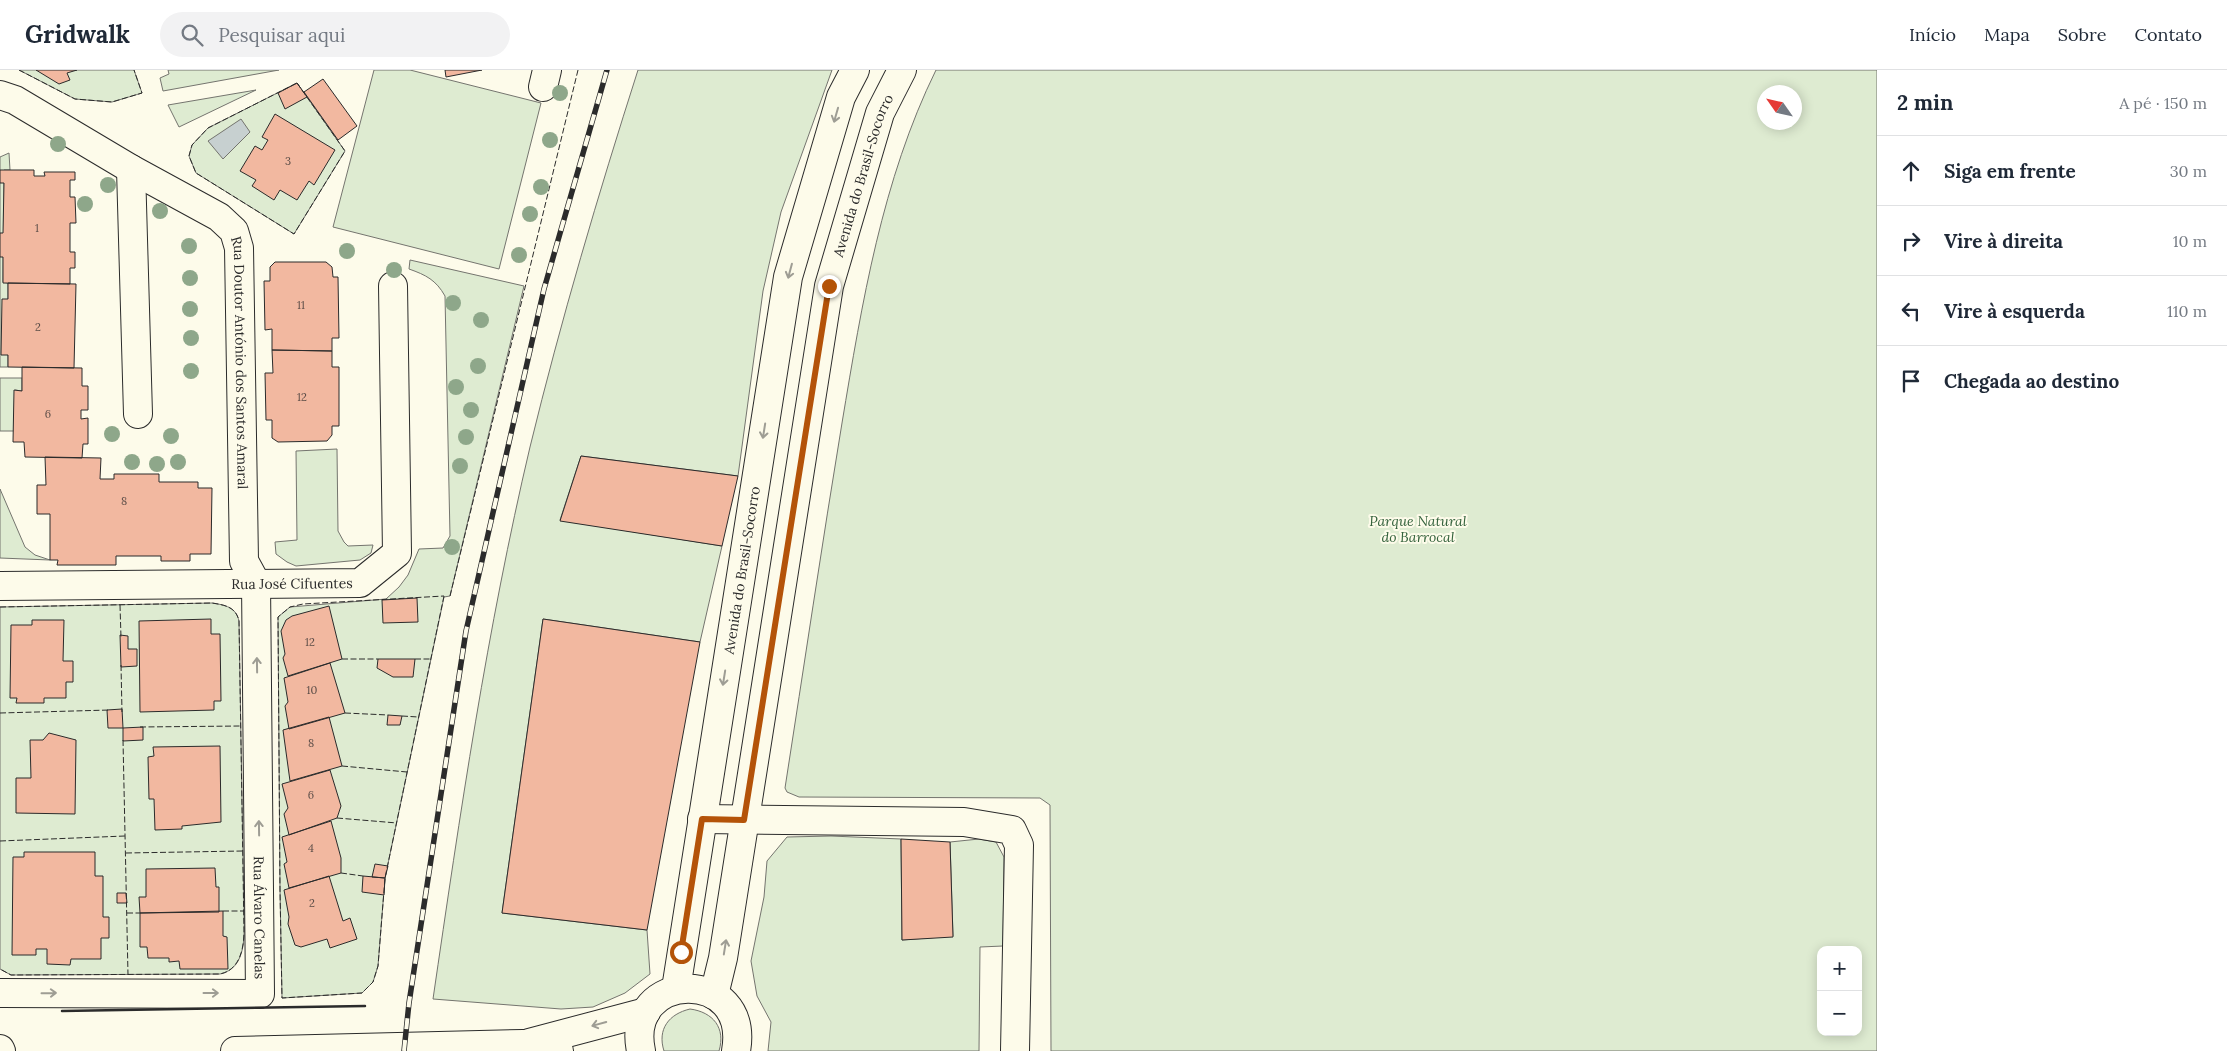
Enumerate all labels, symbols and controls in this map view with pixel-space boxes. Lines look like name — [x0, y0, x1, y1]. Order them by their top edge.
search box — [160, 12, 510, 57]
text: Gridwalk — [25, 19, 130, 50]
icon: search — [178, 21, 206, 49]
text: Pesquisar aqui — [218, 23, 345, 47]
text: Início — [1909, 23, 1956, 46]
text: Mapa — [1984, 23, 2030, 46]
text: Sobre — [2058, 23, 2107, 46]
text: Contato — [2135, 23, 2202, 46]
north arrow — [1757, 85, 1802, 130]
text: 2 min — [1897, 89, 1953, 116]
street label: Avenida do Brasil-Socorro — [829, 91, 897, 260]
text: A pé · 150 m — [2119, 93, 2207, 113]
one-way arrow — [830, 106, 840, 122]
house number: 3 — [285, 154, 291, 168]
icon: ahead — [1897, 157, 1925, 185]
text: Siga em frente — [1944, 159, 2076, 183]
text: 30 m — [2170, 161, 2207, 181]
house number: 1 — [35, 221, 39, 235]
icon: right — [1897, 227, 1925, 255]
text: Vire à direita — [1944, 229, 2063, 253]
text: 10 m — [2173, 231, 2207, 251]
street label: Rua Doutor António dos Santos Amaral — [227, 234, 252, 490]
one-way arrow — [785, 262, 794, 278]
route end — [818, 275, 841, 298]
icon: left — [1897, 297, 1925, 325]
house number: 11 — [297, 298, 305, 312]
text: Vire à esquerda — [1944, 299, 2085, 323]
text: 110 m — [2167, 301, 2207, 321]
house number: 2 — [35, 320, 41, 334]
icon: arrive — [1897, 367, 1925, 395]
text: Chegada ao destino — [1944, 369, 2119, 393]
house number: 12 — [297, 390, 307, 404]
house number: 6 — [45, 407, 51, 421]
one-way arrow — [758, 423, 768, 439]
street label: Avenida do Brasil-Socorro — [720, 485, 764, 656]
house number: 8 — [121, 494, 127, 508]
park label: Parque Natural do Barrocal — [1369, 512, 1467, 546]
street label: Rua José Cifuentes — [231, 574, 353, 593]
house number: 12 — [305, 635, 315, 649]
one-way arrow — [252, 657, 262, 674]
one-way arrow — [719, 669, 729, 685]
house number: 10 — [307, 683, 318, 697]
house number: 8 — [308, 736, 314, 750]
house number: 6 — [308, 788, 314, 802]
one-way arrow — [254, 820, 264, 836]
house number: 4 — [308, 841, 314, 855]
street label: Rua Álvaro Canelas — [250, 856, 269, 979]
house number: 2 — [309, 896, 315, 910]
one-way arrow — [720, 940, 730, 956]
route start — [670, 941, 693, 964]
map controls — [1817, 946, 1862, 1036]
button: + — [1817, 946, 1862, 991]
one-way arrow — [40, 988, 56, 997]
one-way arrow — [202, 988, 219, 998]
button: − — [1817, 991, 1862, 1036]
one-way arrow — [591, 1020, 607, 1030]

